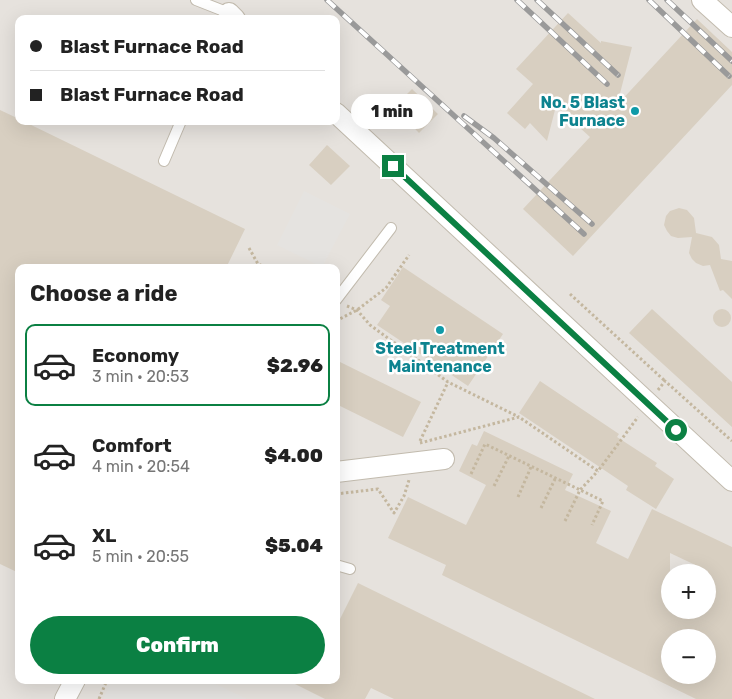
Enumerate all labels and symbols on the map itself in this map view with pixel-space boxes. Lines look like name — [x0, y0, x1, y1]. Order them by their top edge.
place label: No. 5 Blast Furnace — [541, 93, 626, 130]
callout: 1 min — [352, 94, 434, 128]
marker: No. 5 Blast Furnace — [629, 105, 641, 117]
route end — [382, 155, 404, 177]
marker: Steel Treatment Maintenance — [434, 324, 446, 336]
place label: Steel Treatment Maintenance — [375, 339, 505, 376]
route start — [665, 419, 687, 441]

